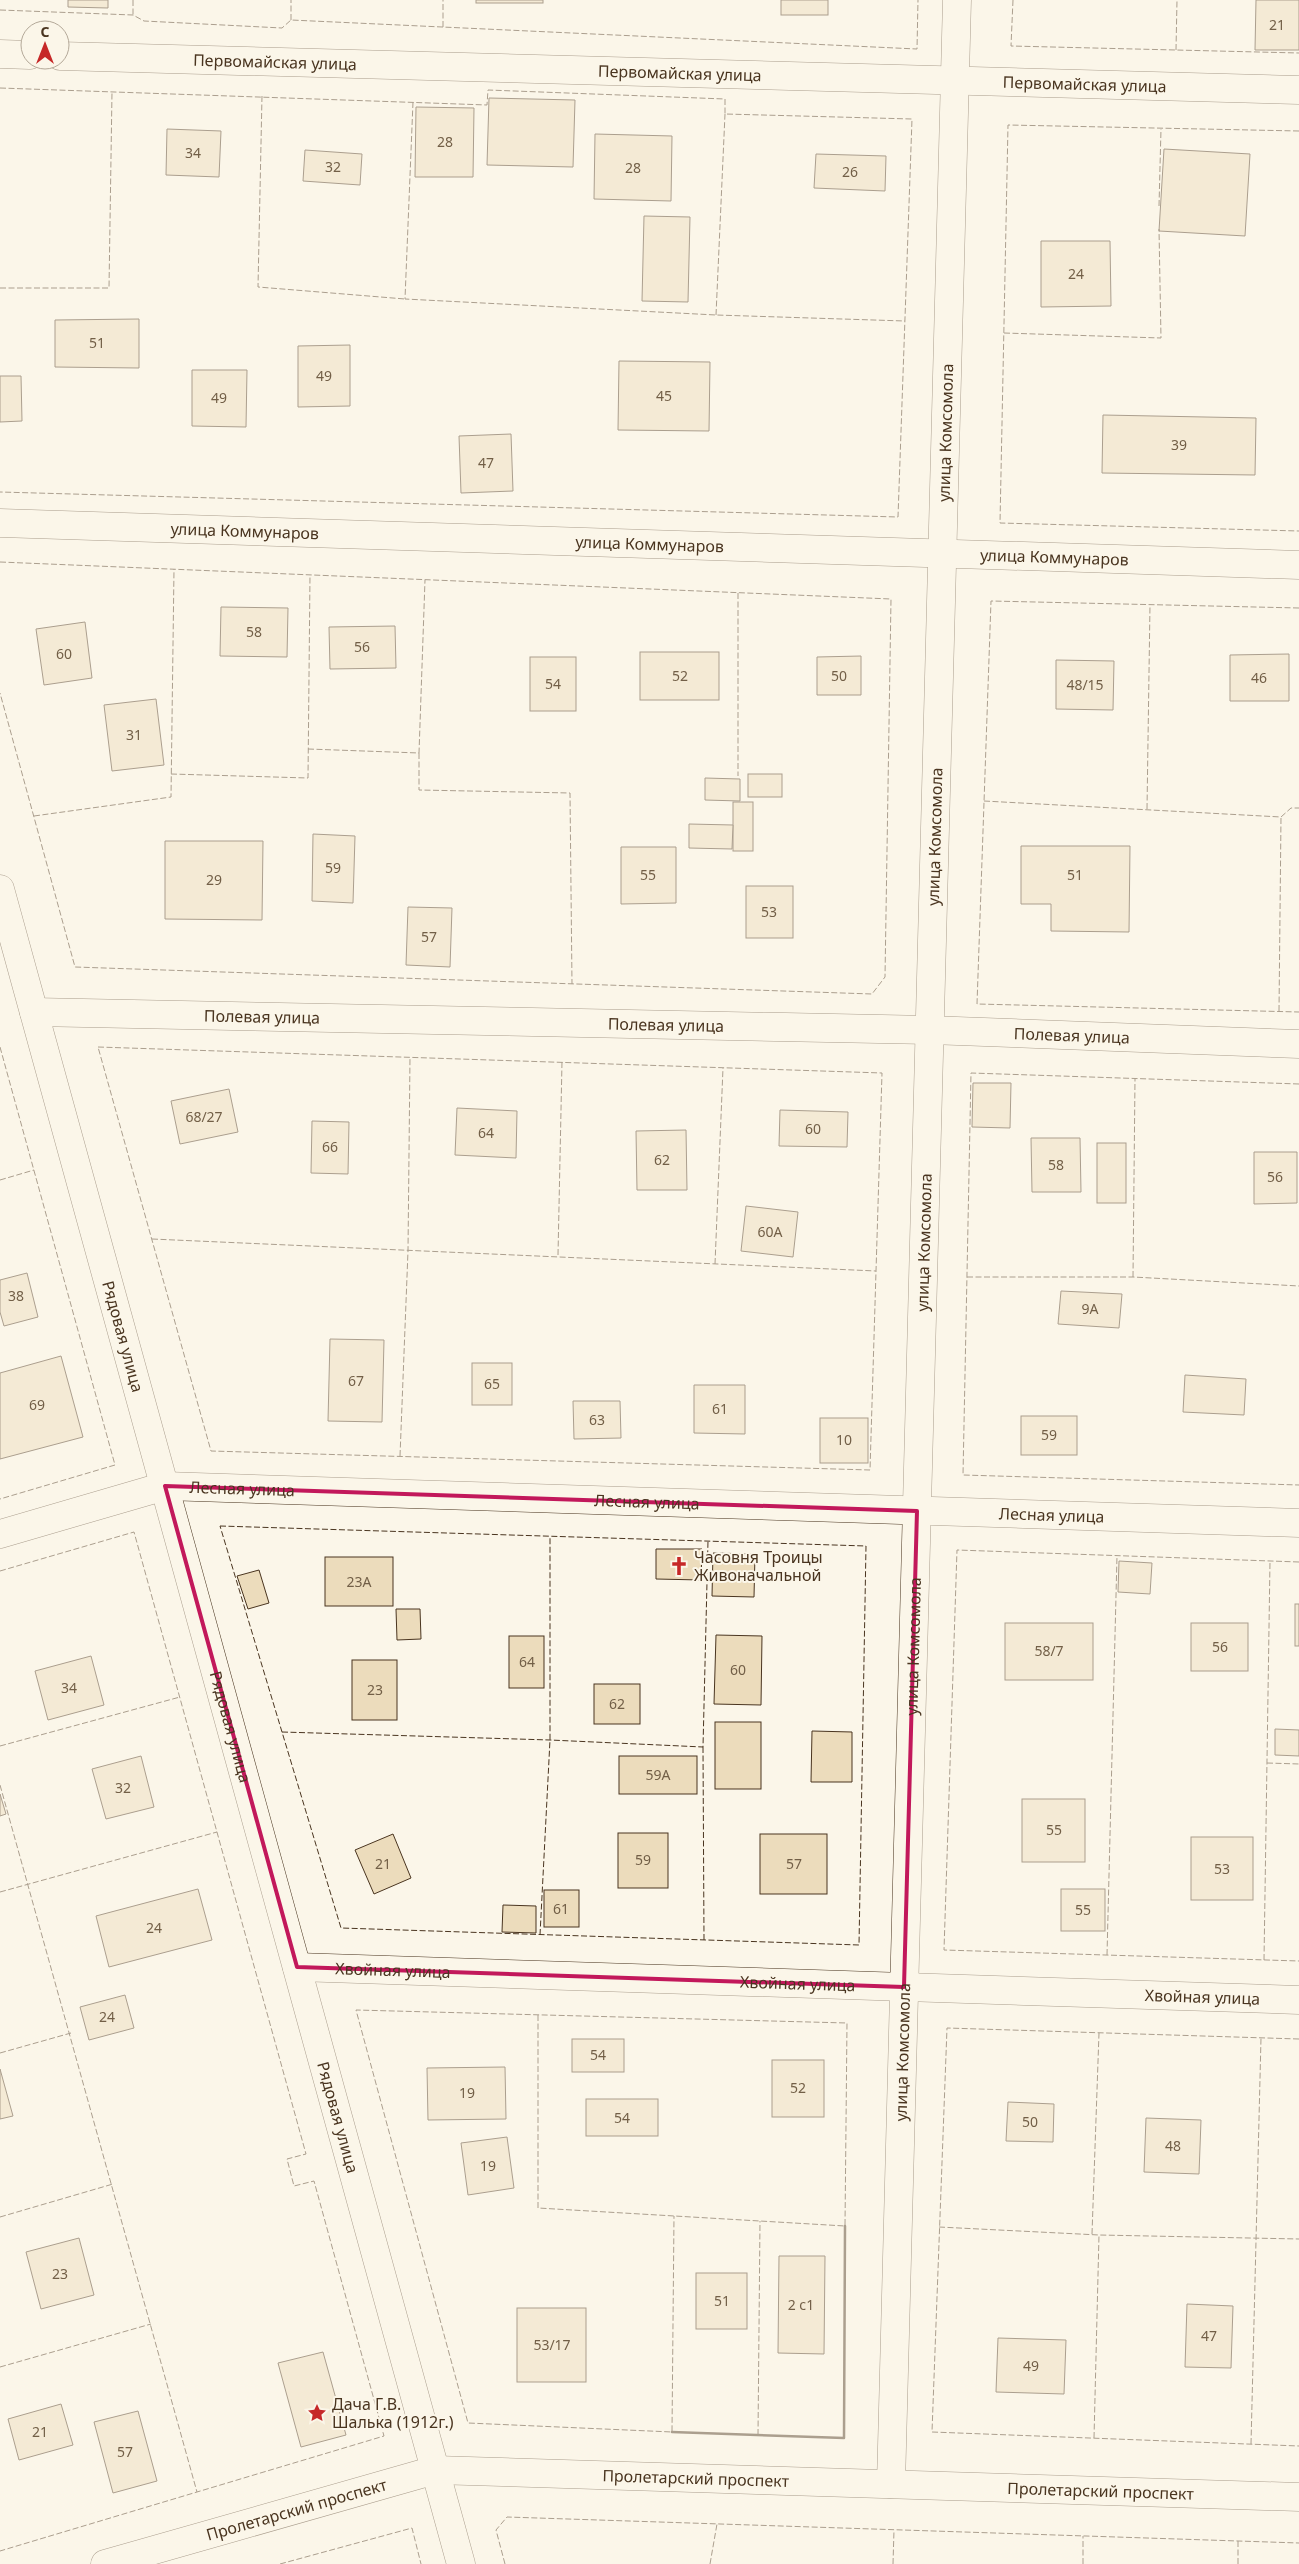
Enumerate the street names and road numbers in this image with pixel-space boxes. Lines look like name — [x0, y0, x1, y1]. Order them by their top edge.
street label: Первомайская улица — [193, 49, 357, 75]
street label: Первомайская улица — [598, 60, 762, 86]
street label: Первомайская улица — [1002, 71, 1167, 97]
street label: улица Комсомола — [933, 363, 958, 502]
street label: улица Коммунаров — [170, 518, 319, 544]
street label: улица Коммунаров — [575, 531, 724, 557]
street label: улица Коммунаров — [980, 544, 1129, 570]
street label: улица Комсомола — [922, 767, 948, 906]
street label: Полевая улица — [204, 1004, 320, 1029]
street label: Полевая улица — [608, 1013, 724, 1037]
street label: Полевая улица — [1013, 1022, 1130, 1049]
street label: улица Комсомола — [911, 1173, 937, 1312]
street label: Рядовая улица — [97, 1278, 149, 1395]
street label: Лесная улица — [189, 1476, 295, 1501]
street label: Лесная улица — [594, 1489, 700, 1514]
street label: Лесная улица — [999, 1502, 1105, 1528]
street label: улица Комсомола — [900, 1577, 926, 1716]
street label: Рядовая улица — [205, 1669, 256, 1785]
street label: Хвойная улица — [335, 1957, 451, 1983]
street label: Хвойная улица — [740, 1971, 856, 1996]
street label: улица Комсомола — [890, 1983, 915, 2122]
street label: Хвойная улица — [1144, 1984, 1261, 2010]
street label: Рядовая улица — [312, 2059, 364, 2176]
street label: Пролетарский проспект — [602, 2464, 790, 2492]
street label: Пролетарский проспект — [203, 2473, 390, 2546]
street label: Пролетарский проспект — [1007, 2477, 1195, 2505]

